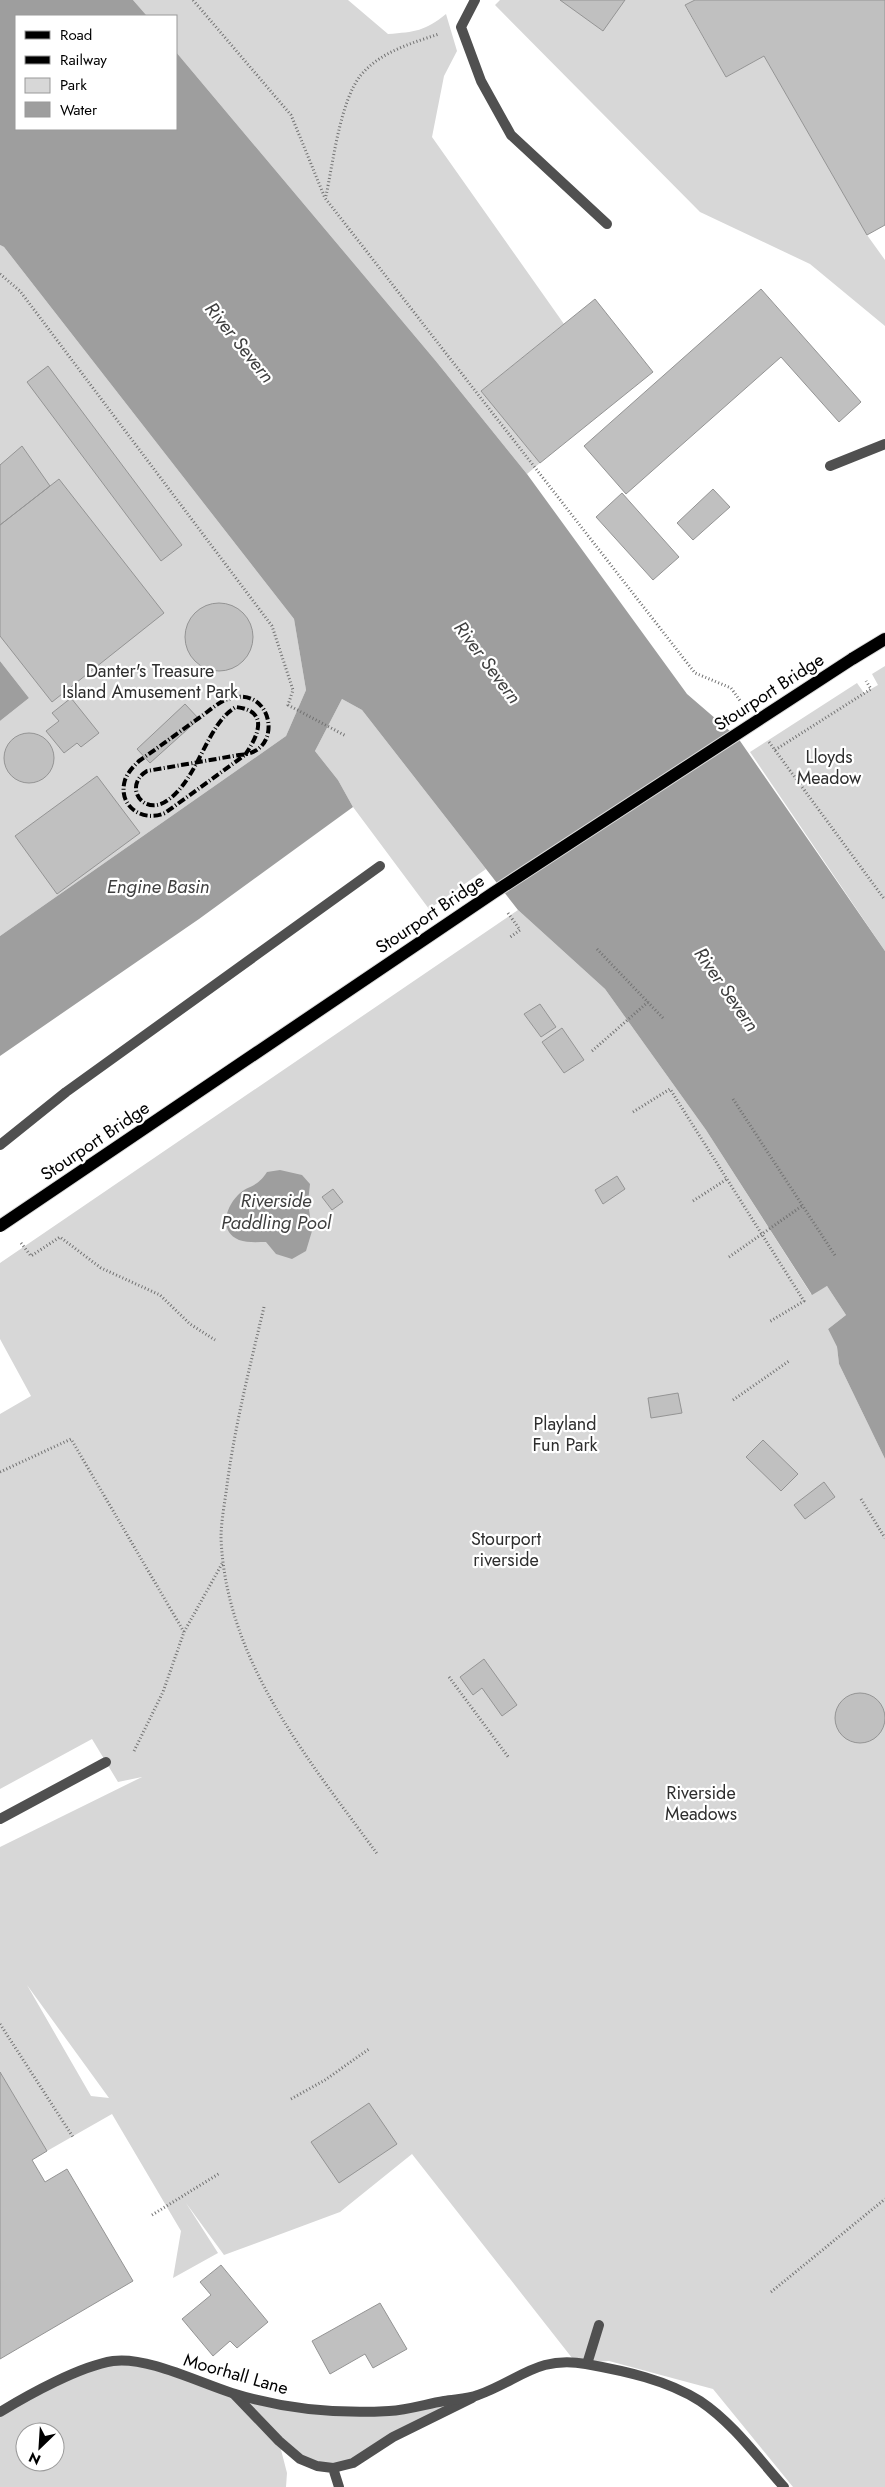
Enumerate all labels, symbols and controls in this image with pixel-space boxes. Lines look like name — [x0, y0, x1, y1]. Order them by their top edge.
legend — [15, 15, 178, 130]
text: Road — [60, 24, 92, 46]
text: Railway — [60, 49, 107, 71]
text: Park — [60, 74, 87, 96]
text: Water — [60, 99, 98, 121]
water label: River Severn — [199, 296, 281, 389]
water label: River Severn — [448, 615, 528, 709]
street label: Stourport Bridge — [709, 647, 829, 737]
park label: Danter's Treasure Island Amusement Park — [62, 658, 238, 705]
park label: Lloyds Meadow — [797, 744, 862, 791]
street label: Stourport Bridge — [370, 868, 490, 960]
water label: Engine Basin — [107, 873, 209, 900]
water label: River Severn — [688, 942, 766, 1037]
street label: Stourport Bridge — [35, 1095, 155, 1187]
water label: Riverside Paddling Pool — [221, 1187, 332, 1236]
park label: Playland Fun Park — [532, 1411, 598, 1458]
park label: Stourport riverside — [471, 1526, 542, 1573]
park label: Riverside Meadows — [665, 1780, 737, 1827]
street label: Moorhall Lane — [181, 2347, 291, 2401]
north arrow — [15, 2422, 65, 2472]
text: N — [25, 2447, 44, 2470]

